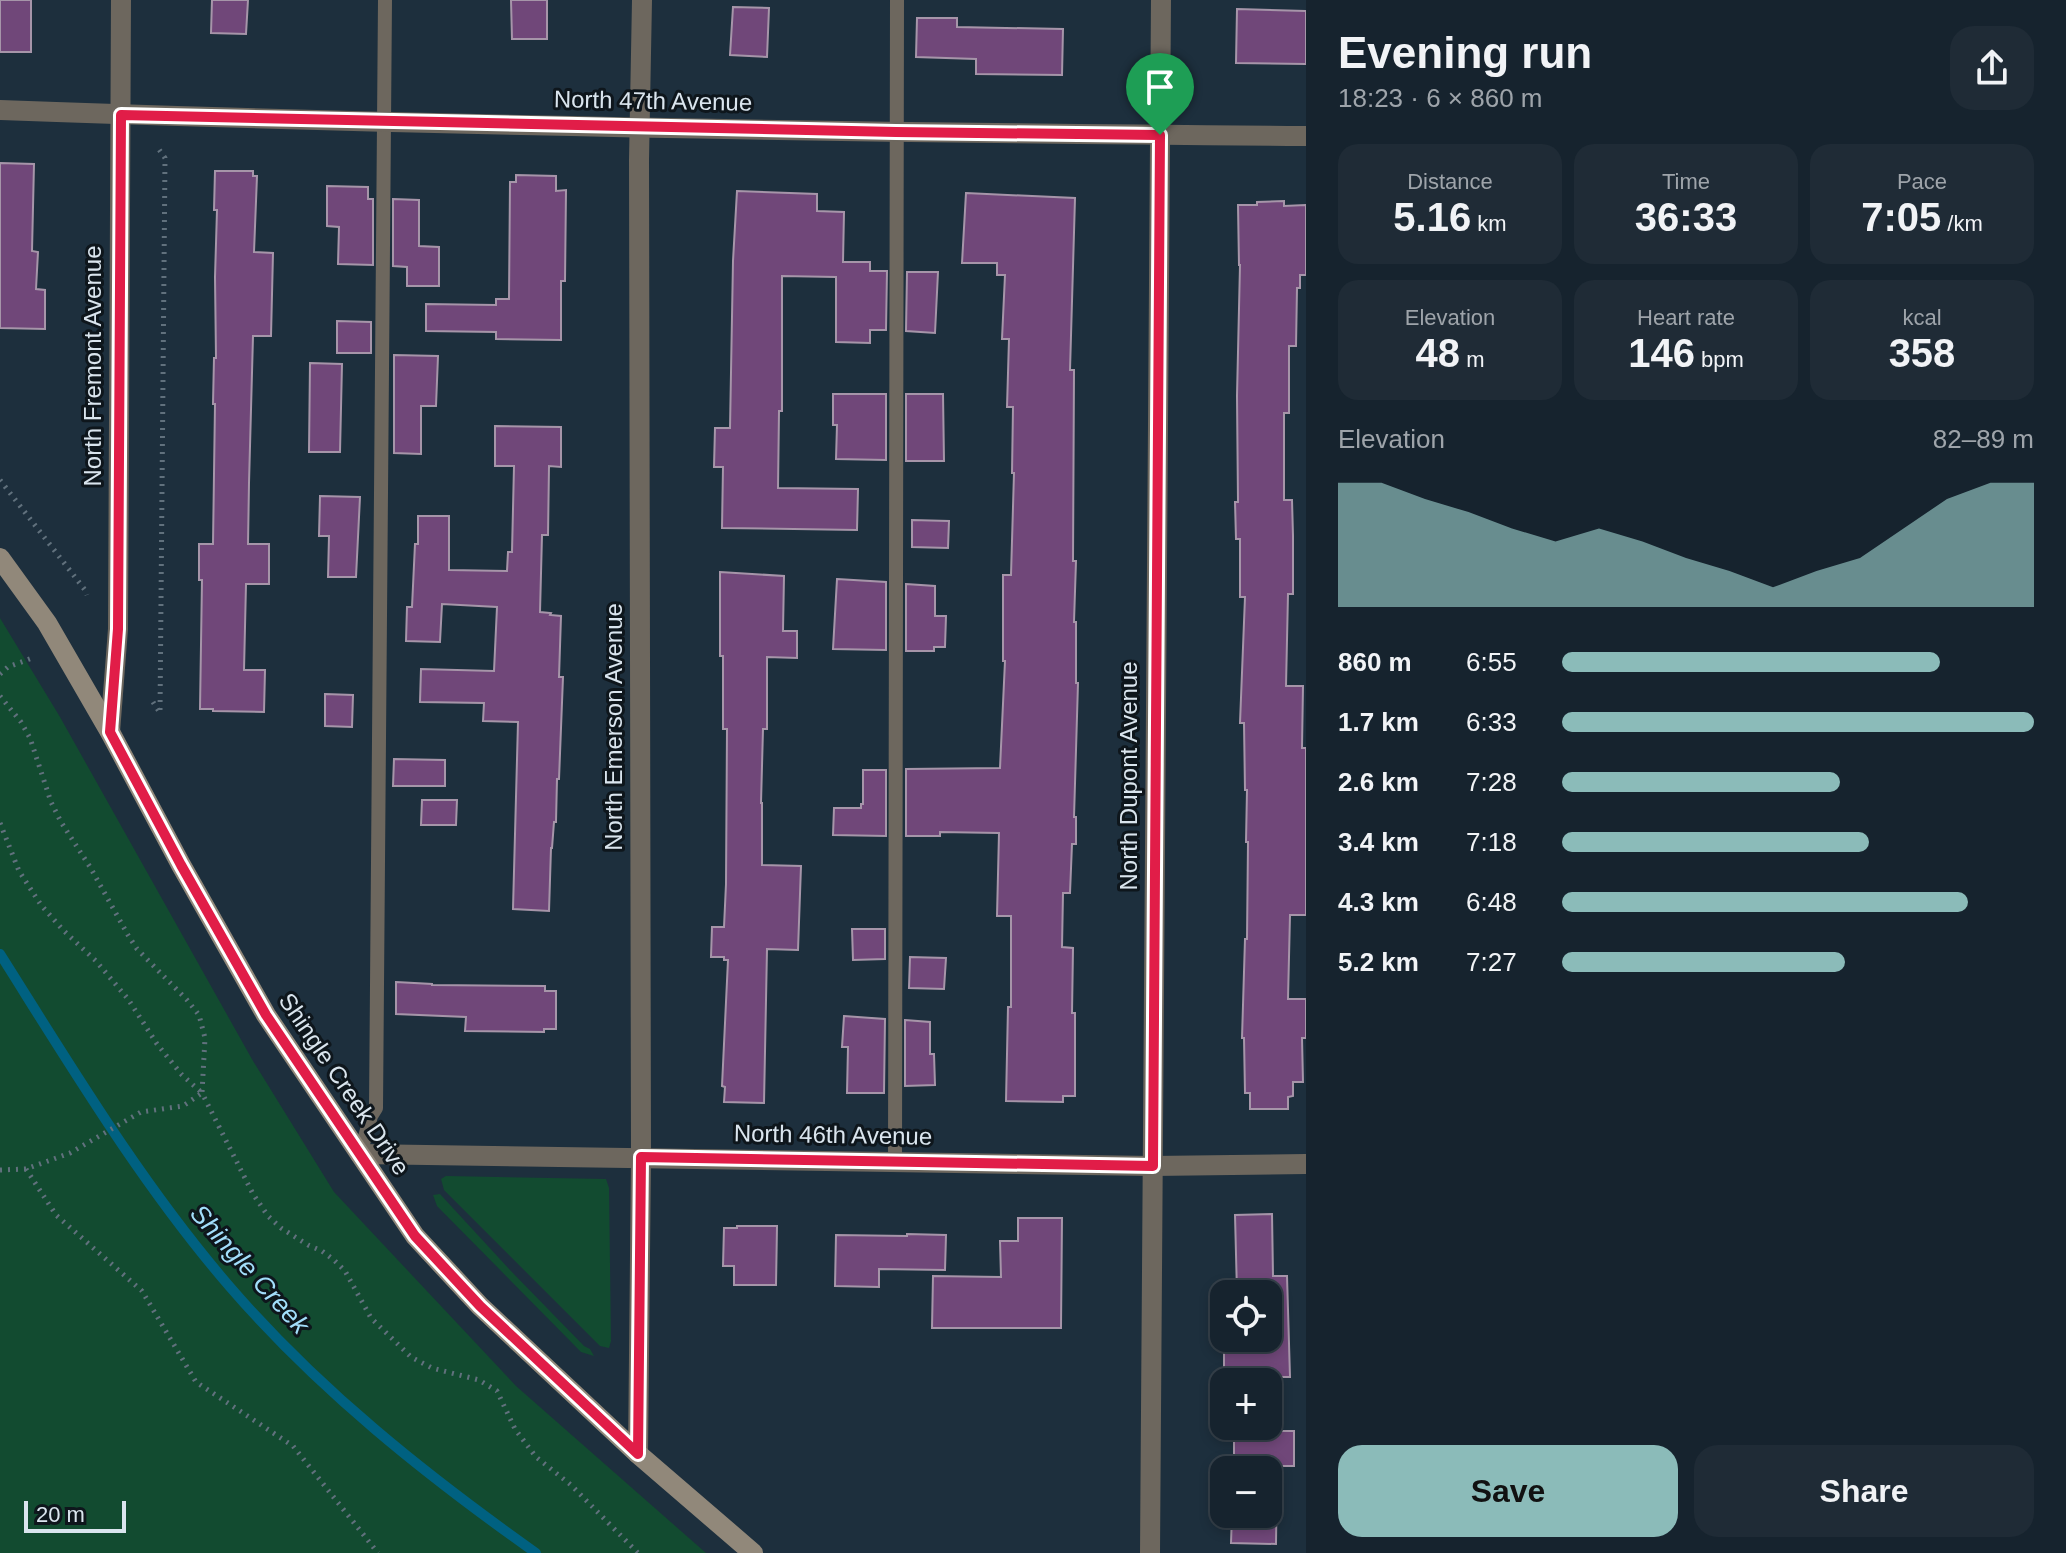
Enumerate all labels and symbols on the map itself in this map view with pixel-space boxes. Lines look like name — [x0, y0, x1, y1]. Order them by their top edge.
pin — [1126, 53, 1194, 135]
street label: North 47th Avenue — [554, 85, 752, 116]
street label: North Fremont Avenue — [79, 245, 106, 487]
street label: North Emerson Avenue — [600, 603, 627, 851]
street label: North Dupont Avenue — [1115, 661, 1142, 891]
street label: Shingle Creek Drive — [274, 988, 415, 1180]
street label: North 46th Avenue — [734, 1119, 932, 1150]
water label: Shingle Creek — [184, 1198, 317, 1341]
scale bar — [24, 1497, 126, 1533]

